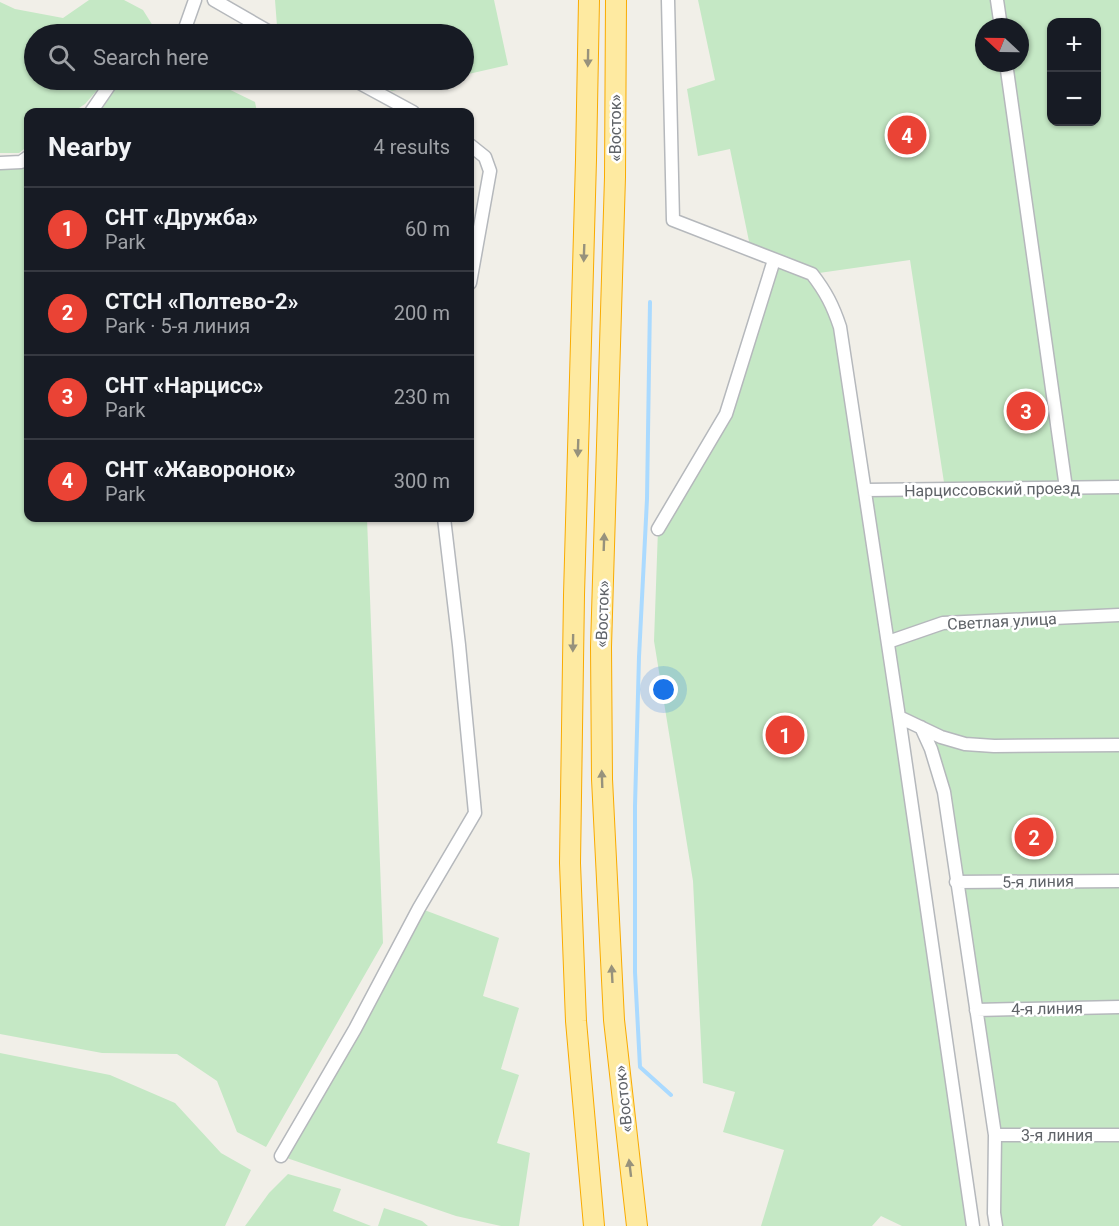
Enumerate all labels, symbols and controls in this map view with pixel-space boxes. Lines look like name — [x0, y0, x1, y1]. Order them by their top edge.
north arrow — [975, 18, 1029, 72]
map controls — [1047, 18, 1101, 126]
button: + — [1047, 18, 1101, 72]
search box — [24, 24, 474, 90]
icon: search — [45, 41, 78, 74]
text: Search here — [93, 45, 209, 70]
one-way arrow — [583, 49, 593, 68]
button: − — [1047, 72, 1101, 126]
street label: «Восток» — [606, 94, 625, 162]
pin: 4 — [888, 112, 926, 158]
text: Nearby — [48, 132, 131, 162]
text: 4 results — [374, 135, 450, 159]
text: СНТ «Дружба» — [105, 205, 258, 230]
text: 1 — [62, 217, 73, 241]
text: 60 m — [405, 217, 450, 241]
text: Park — [105, 230, 145, 254]
one-way arrow — [579, 244, 588, 263]
text: СТСН «Полтево-2» — [105, 289, 299, 314]
text: 2 — [62, 301, 73, 325]
text: 200 m — [394, 301, 450, 325]
text: Park · 5-я линия — [105, 314, 250, 338]
text: СНТ «Нарцисс» — [105, 373, 264, 398]
text: 3 — [62, 385, 73, 409]
text: 230 m — [394, 385, 450, 409]
pin: 3 — [1006, 388, 1046, 434]
text: Park — [105, 398, 145, 422]
one-way arrow — [574, 439, 583, 458]
text: СНТ «Жаворонок» — [105, 457, 296, 482]
text: 4 — [62, 469, 73, 493]
text: 300 m — [394, 469, 450, 493]
street label: Нарциссовский проезд — [904, 478, 1080, 501]
text: Park — [105, 482, 145, 506]
one-way arrow — [600, 533, 609, 552]
street label: «Восток» — [592, 580, 613, 648]
street label: Светлая улица — [947, 609, 1057, 634]
one-way arrow — [568, 634, 578, 653]
your location — [649, 675, 678, 704]
pin: 1 — [766, 712, 804, 758]
one-way arrow — [597, 770, 607, 789]
pin: 2 — [1014, 814, 1054, 860]
street label: 5-я линия — [1002, 871, 1074, 892]
one-way arrow — [607, 964, 616, 983]
street label: 4-я линия — [1011, 998, 1083, 1019]
street label: «Восток» — [611, 1064, 636, 1134]
street label: 3-я линия — [1021, 1126, 1093, 1145]
one-way arrow — [625, 1158, 635, 1177]

